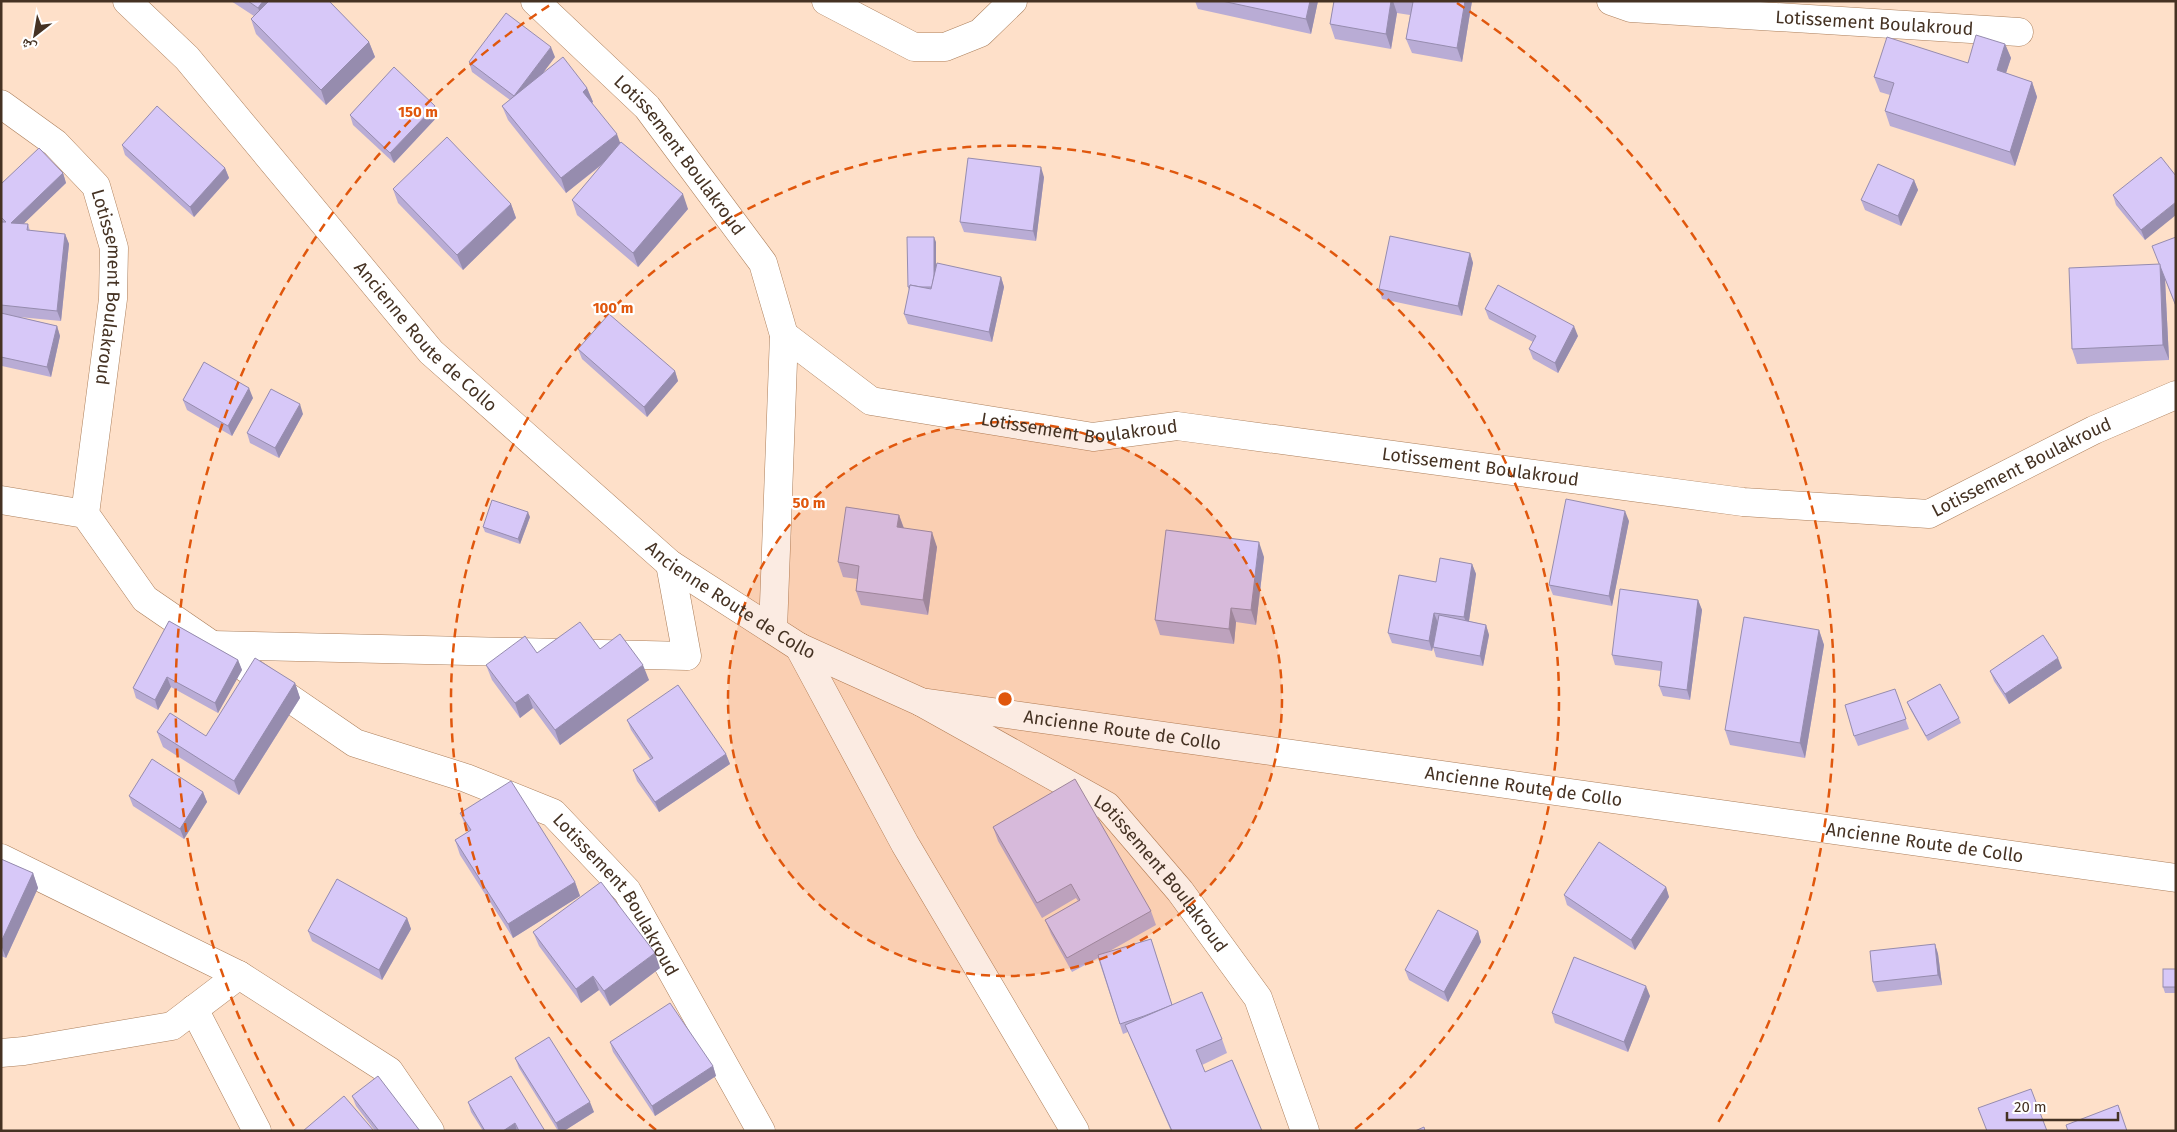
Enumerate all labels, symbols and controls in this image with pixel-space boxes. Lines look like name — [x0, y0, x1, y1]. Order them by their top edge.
street label: Lotissement Boulakroud — [1775, 6, 1974, 40]
north arrow — [10, 10, 60, 60]
text: ش — [18, 35, 39, 57]
street label: Lotissement Boulakroud — [609, 71, 750, 240]
text: 150 m — [398, 103, 438, 121]
street label: Lotissement Boulakroud — [86, 187, 125, 386]
street label: Ancienne Route de Collo — [349, 257, 502, 416]
text: 100 m — [593, 299, 633, 317]
street label: Lotissement Boulakroud — [979, 408, 1179, 448]
street label: Lotissement Boulakroud — [1928, 413, 2115, 522]
street label: Lotissement Boulakroud — [1381, 443, 1580, 491]
text: 50 m — [792, 494, 826, 512]
street label: Ancienne Route de Collo — [641, 537, 819, 664]
centre of rings — [996, 690, 1014, 708]
street label: Ancienne Route de Collo — [1022, 706, 1223, 755]
street label: Ancienne Route de Collo — [1423, 762, 1624, 811]
street label: Lotissement Boulakroud — [1090, 790, 1232, 957]
street label: Lotissement Boulakroud — [548, 809, 683, 980]
street label: Ancienne Route de Collo — [1825, 818, 2025, 867]
scale bar — [2007, 1090, 2118, 1122]
text: 20 m — [2014, 1098, 2047, 1116]

